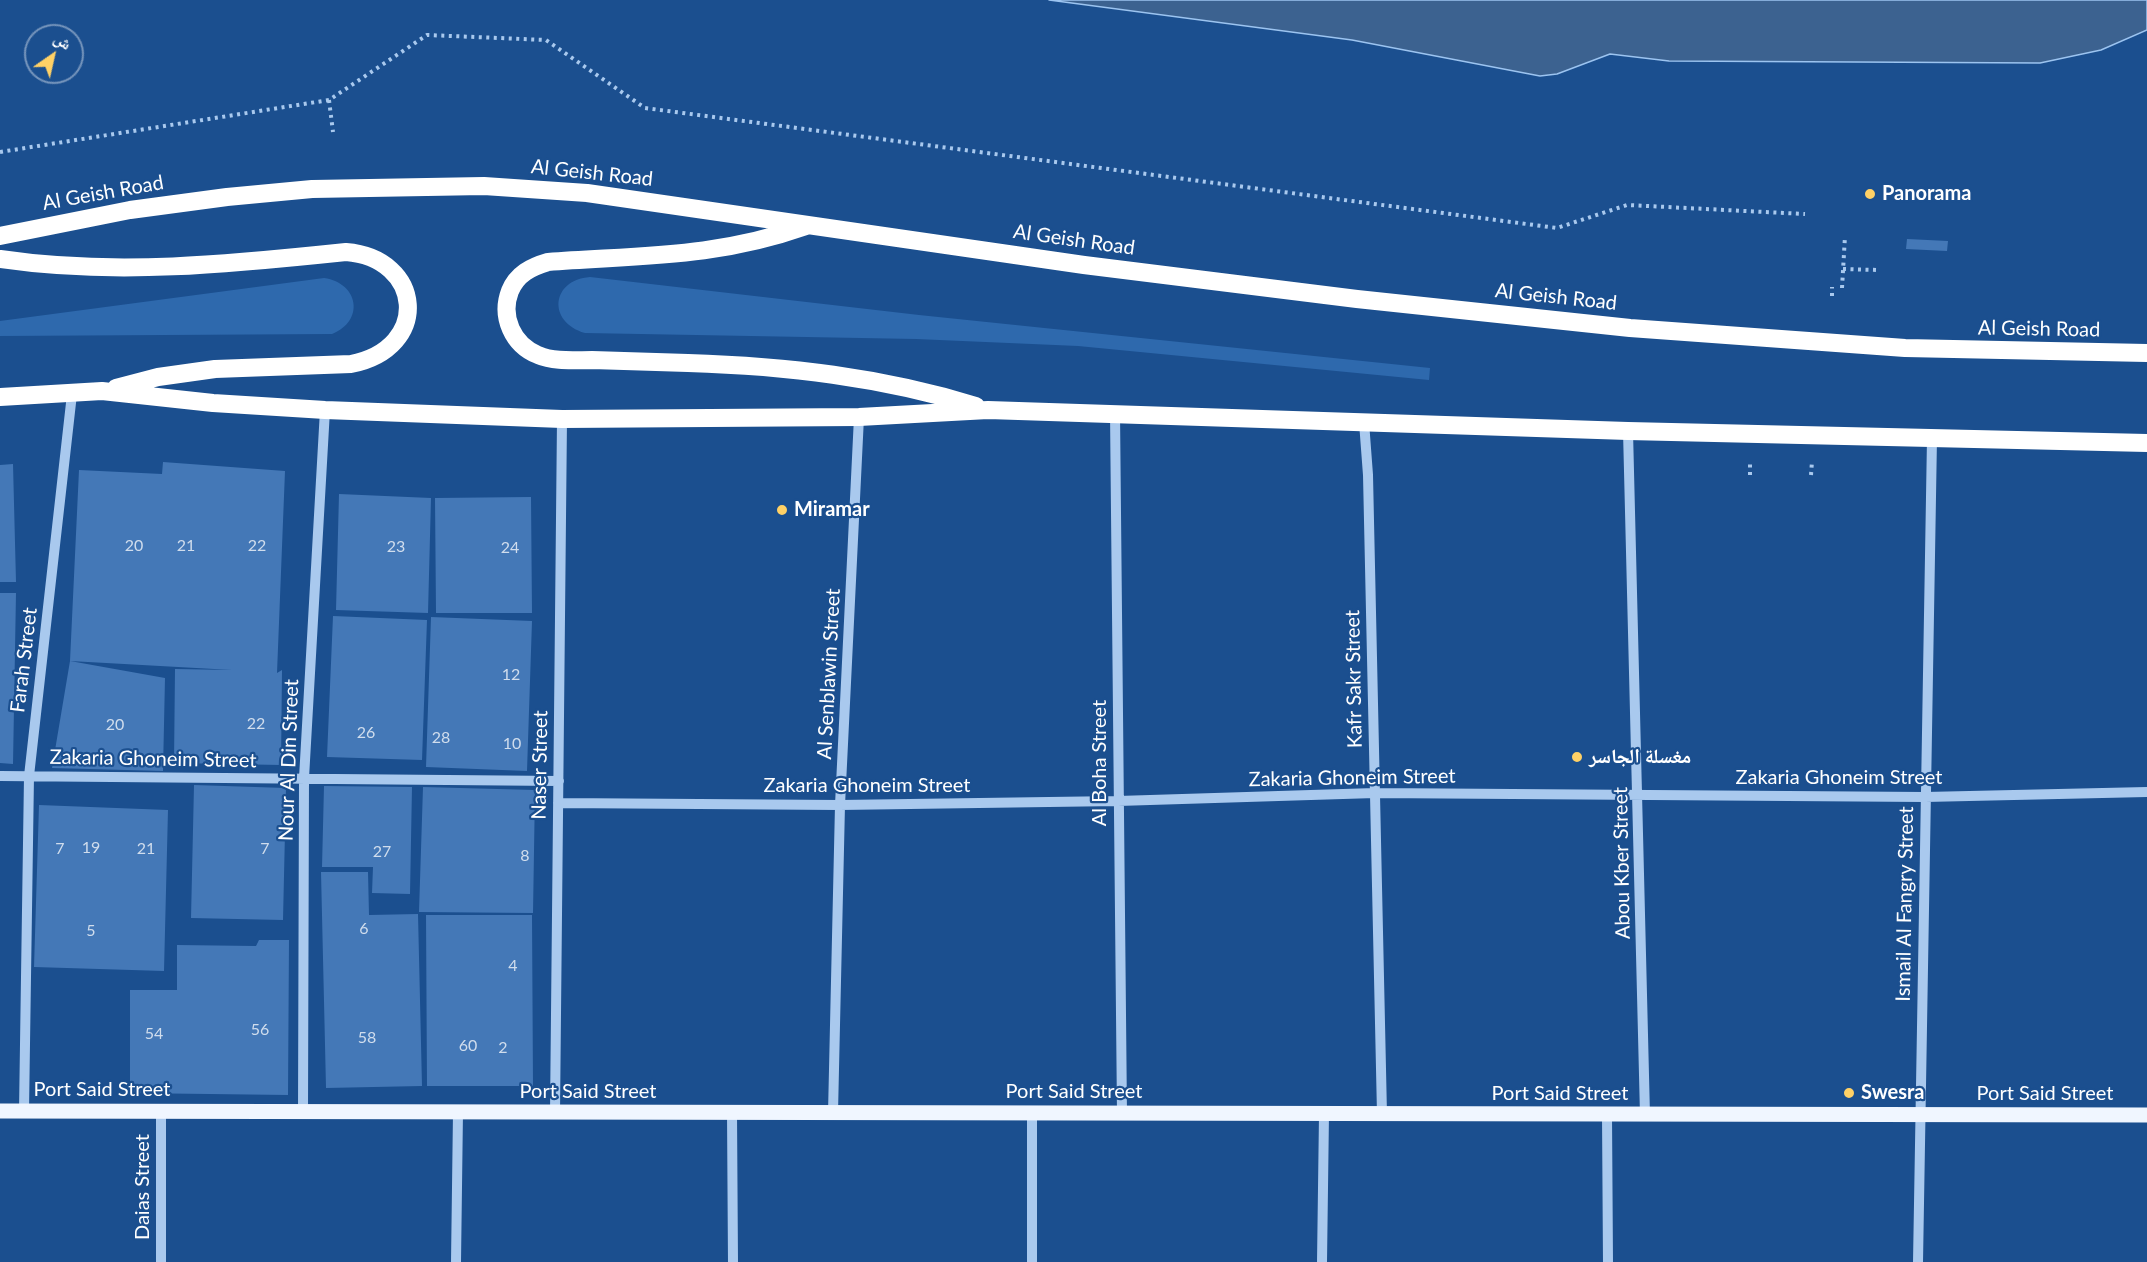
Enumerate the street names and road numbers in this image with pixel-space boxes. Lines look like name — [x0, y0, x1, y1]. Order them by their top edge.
street label: Al Geish Road — [530, 155, 654, 191]
street label: Al Geish Road — [41, 171, 165, 215]
street label: Al Geish Road — [1012, 220, 1136, 260]
street label: Al Geish Road — [1494, 279, 1618, 315]
street label: Al Geish Road — [1978, 316, 2100, 342]
street label: Al Senblawin Street — [813, 588, 845, 760]
street label: Farah Street — [6, 606, 42, 714]
street label: Kafr Sakr Street — [1341, 610, 1367, 748]
street label: Nour Al Din Street — [274, 679, 304, 841]
street label: Al Boha Street — [1088, 700, 1112, 826]
street label: Naser Street — [527, 710, 553, 820]
street label: Zakaria Ghoneim Street — [49, 745, 257, 773]
street label: Zakaria Ghoneim Street — [1248, 764, 1456, 792]
street label: Zakaria Ghoneim Street — [1736, 766, 1942, 790]
street label: Zakaria Ghoneim Street — [764, 774, 970, 798]
street label: Abou Kber Street — [1609, 787, 1635, 939]
street label: Ismail Al Fangry Street — [1891, 806, 1919, 1002]
street label: Port Said Street — [34, 1078, 170, 1102]
street label: Port Said Street — [520, 1080, 656, 1104]
street label: Port Said Street — [1006, 1080, 1142, 1104]
street label: Port Said Street — [1492, 1082, 1628, 1106]
street label: Port Said Street — [1977, 1082, 2113, 1106]
street label: Daias Street — [131, 1134, 155, 1240]

